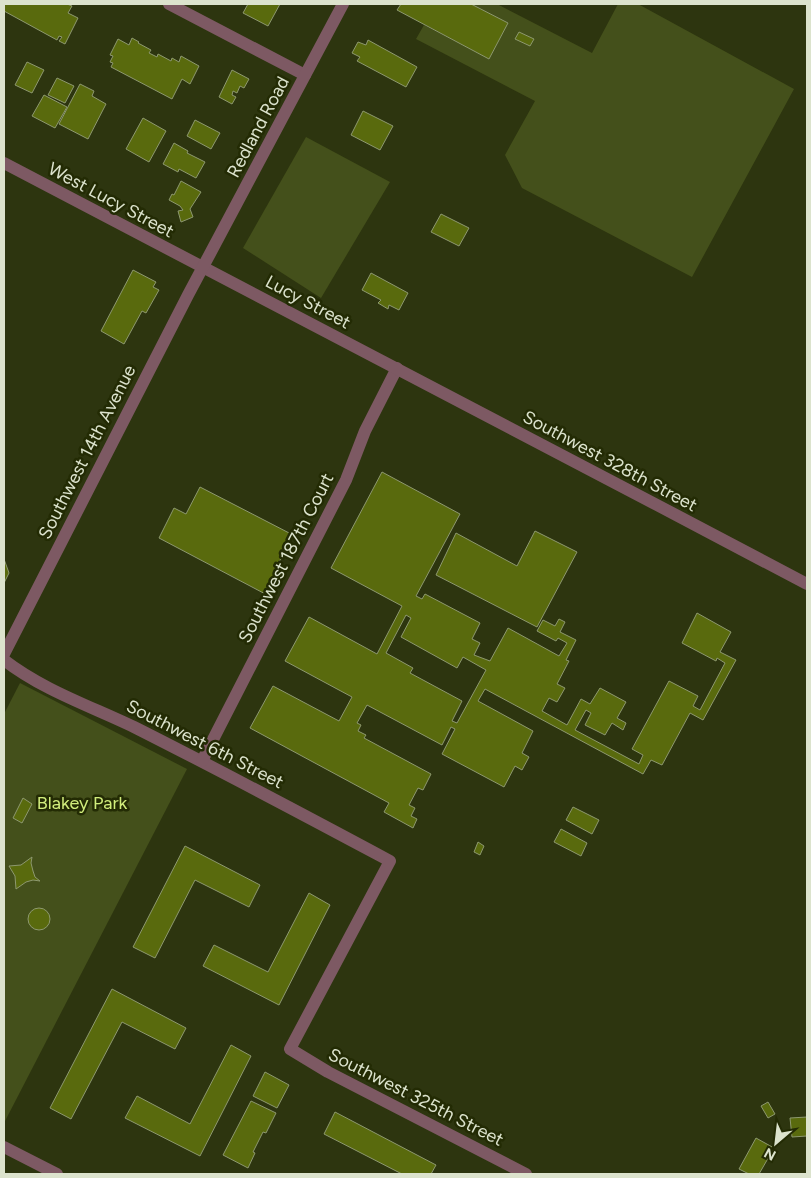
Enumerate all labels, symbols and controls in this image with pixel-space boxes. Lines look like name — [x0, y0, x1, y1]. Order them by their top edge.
street label: Redland Road — [222, 73, 294, 181]
street label: West Lucy Street — [44, 158, 178, 242]
street label: Lucy Street — [262, 270, 354, 334]
street label: Southwest 14th Avenue — [34, 361, 141, 543]
street label: Southwest 328th Street — [519, 406, 701, 516]
street label: Southwest 187th Court — [234, 469, 338, 646]
street label: Southwest 6th Street — [123, 695, 287, 793]
park label: Blakey Park — [37, 792, 127, 814]
street label: Southwest 325th Street — [325, 1043, 507, 1151]
north arrow — [751, 1118, 801, 1168]
text: N — [761, 1144, 779, 1164]

